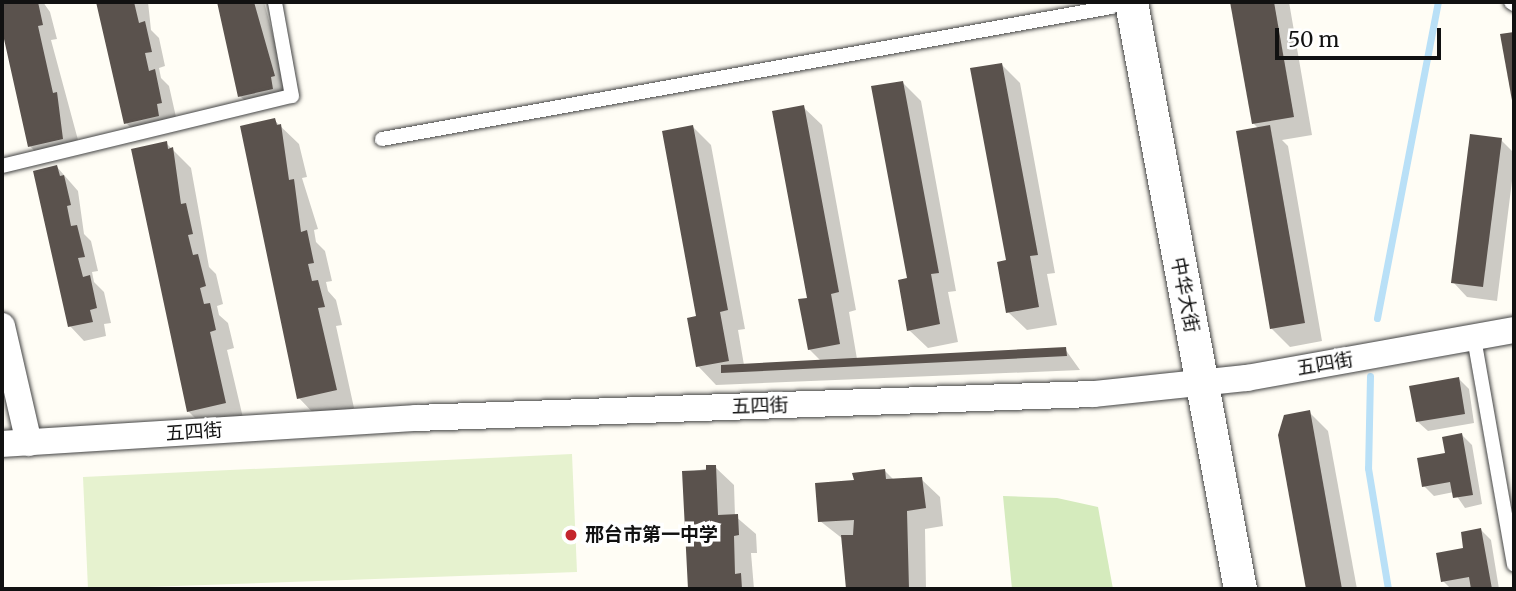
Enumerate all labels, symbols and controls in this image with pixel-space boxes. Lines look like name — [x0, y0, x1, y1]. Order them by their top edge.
scale bar — [1278, 14, 1444, 58]
text: 50 m — [1288, 26, 1339, 53]
street label: 中华大街 — [1167, 256, 1203, 334]
street label: 五四街 — [1295, 348, 1355, 380]
street label: 五四街 — [731, 394, 789, 418]
street label: 五四街 — [165, 419, 223, 445]
place label: 邢台市第一中学 — [585, 524, 718, 546]
marker: 邢台市第一中学 — [563, 527, 579, 543]

